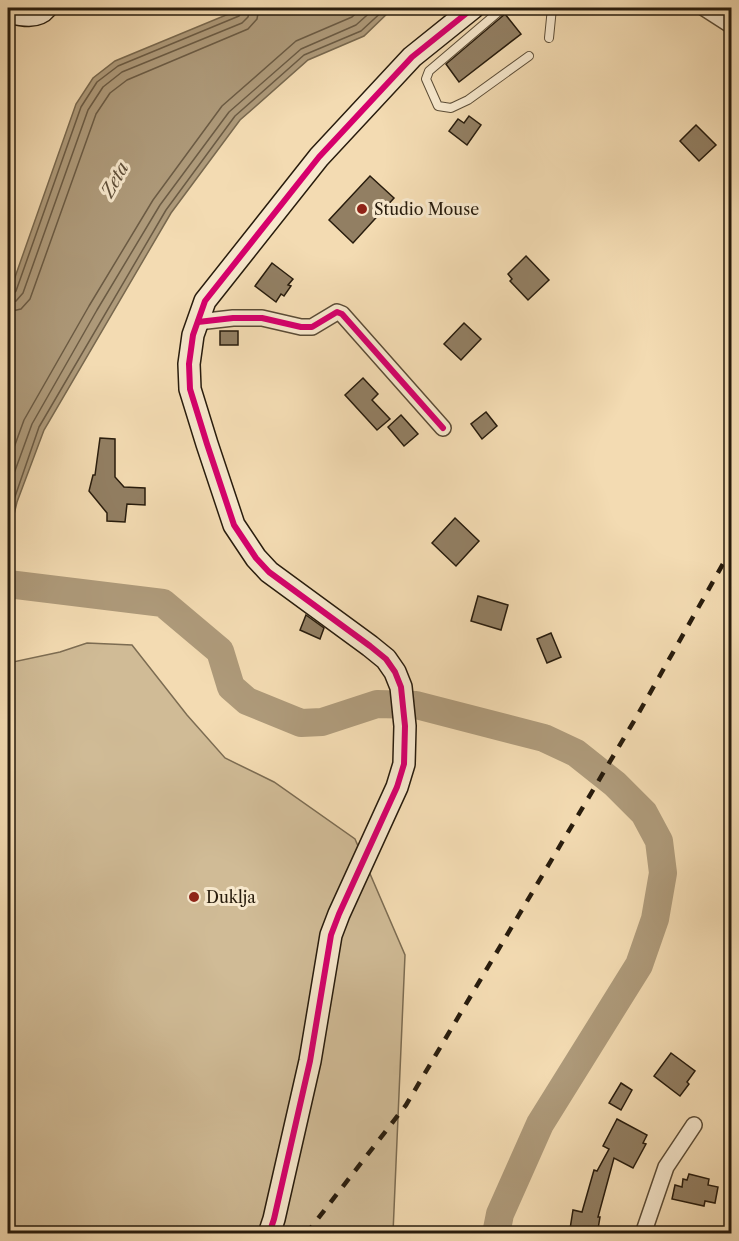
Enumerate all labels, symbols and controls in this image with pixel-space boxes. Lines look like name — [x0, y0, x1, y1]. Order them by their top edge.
water label: Zeta — [96, 158, 134, 202]
place label: Studio Mouse — [374, 199, 479, 219]
marker: Studio Mouse — [355, 202, 369, 216]
place label: Duklja — [206, 887, 256, 907]
marker: Duklja — [187, 890, 201, 904]

